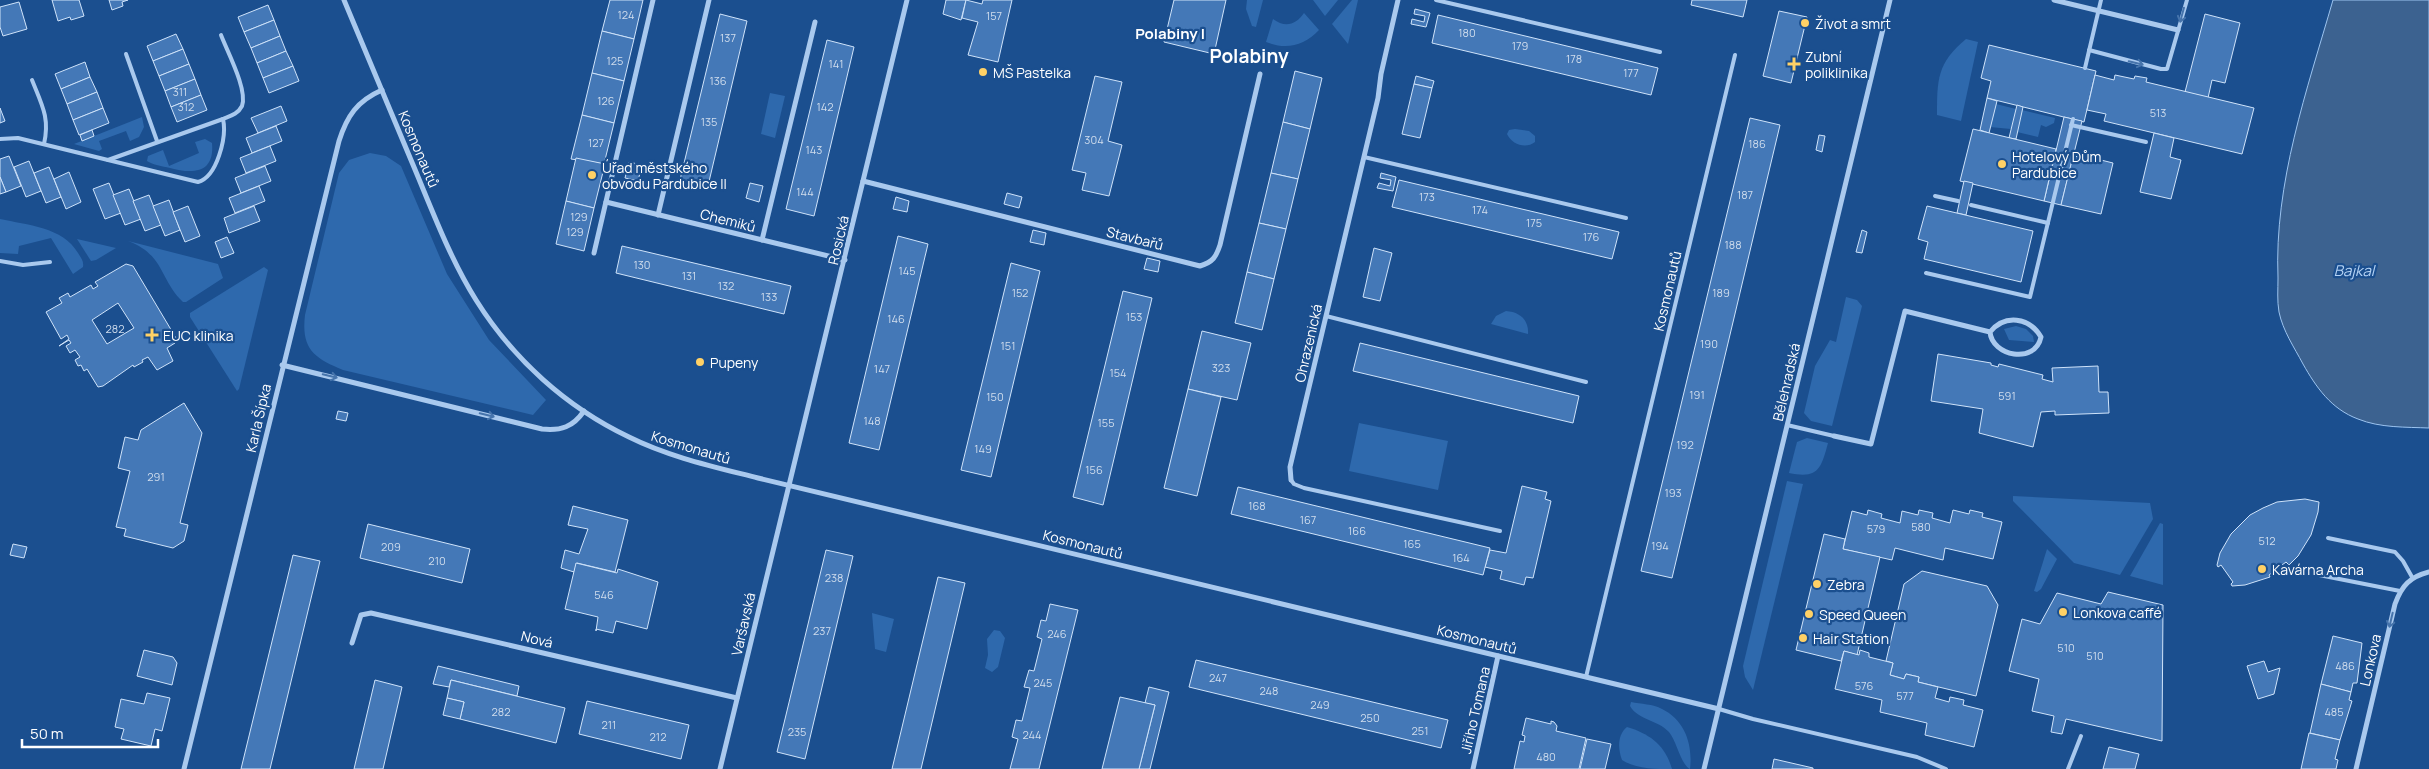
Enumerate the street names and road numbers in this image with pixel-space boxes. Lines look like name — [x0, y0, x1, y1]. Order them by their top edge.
street label: Kosmonautů — [394, 108, 444, 190]
street label: Chemiků — [698, 204, 758, 236]
street label: Rosická — [823, 213, 853, 267]
street label: Stavbařů — [1104, 222, 1166, 254]
street label: Kosmonautů — [1649, 249, 1685, 333]
street label: Ohrazenická — [1290, 302, 1326, 384]
street label: Bělehradská — [1768, 341, 1804, 423]
street label: Karla Šípka — [241, 382, 275, 454]
street label: Kosmonautů — [649, 426, 733, 468]
street label: Kosmonautů — [1041, 525, 1125, 563]
street label: Varšavská — [727, 591, 759, 657]
street label: Kosmonautů — [1435, 620, 1519, 658]
street label: Nová — [519, 626, 555, 652]
street label: Lonkova — [2355, 632, 2385, 688]
street label: Jiřího Tomana — [1456, 665, 1494, 755]

